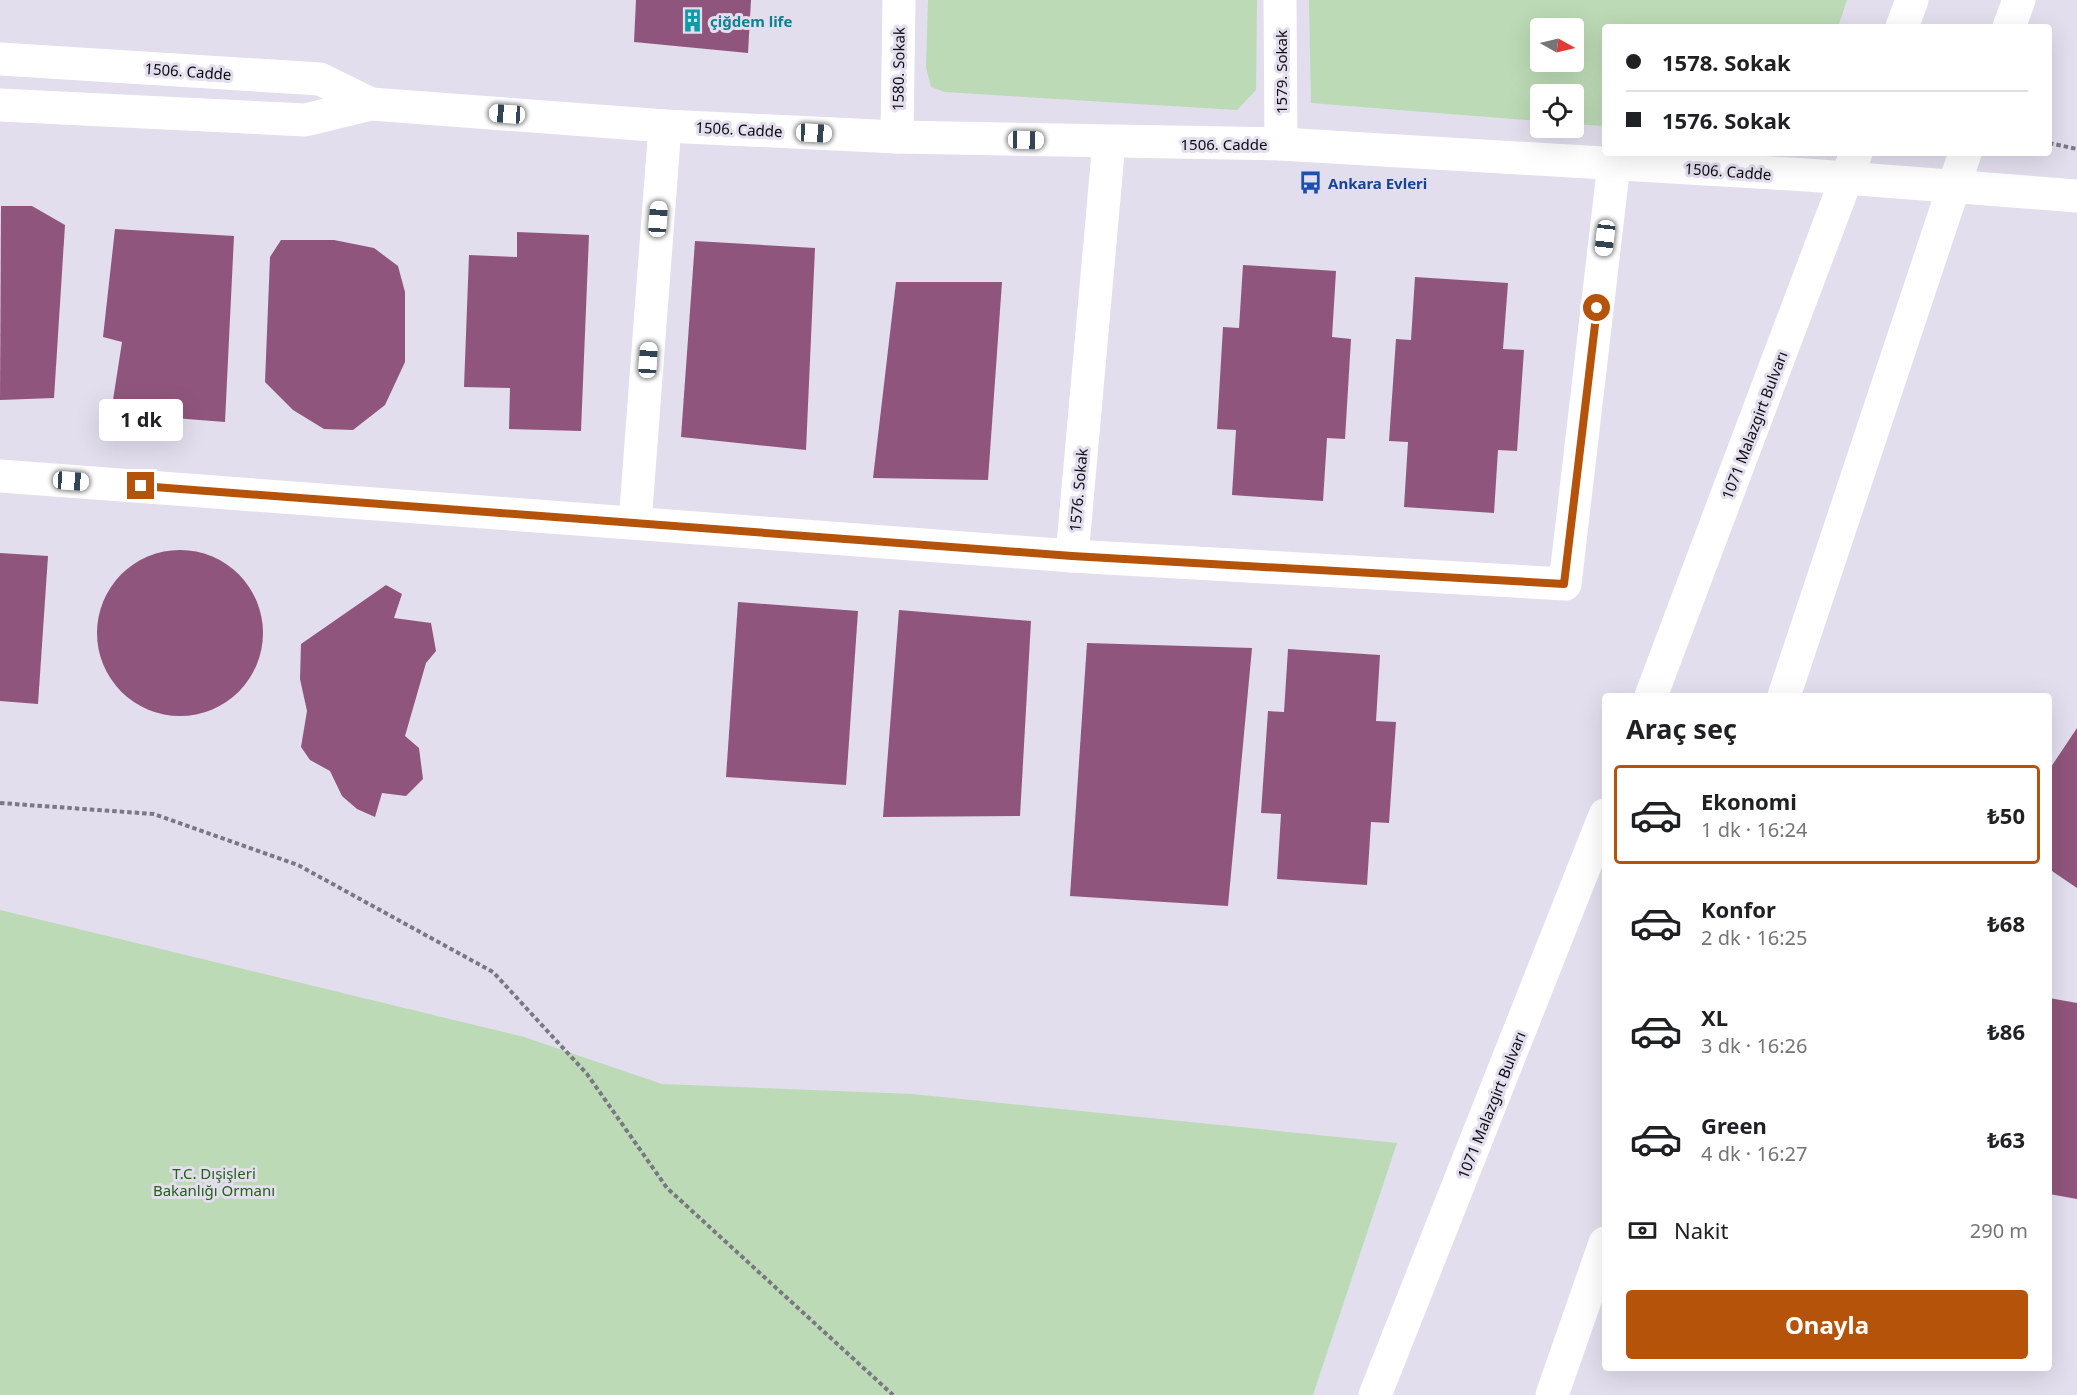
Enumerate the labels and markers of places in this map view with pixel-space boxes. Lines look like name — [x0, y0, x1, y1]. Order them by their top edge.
building icon: çiğdem life — [679, 8, 705, 34]
place label: çiğdem life — [710, 11, 792, 31]
bus stop icon: Ankara Evleri — [1297, 170, 1323, 196]
place label: Ankara Evleri — [1328, 173, 1427, 193]

